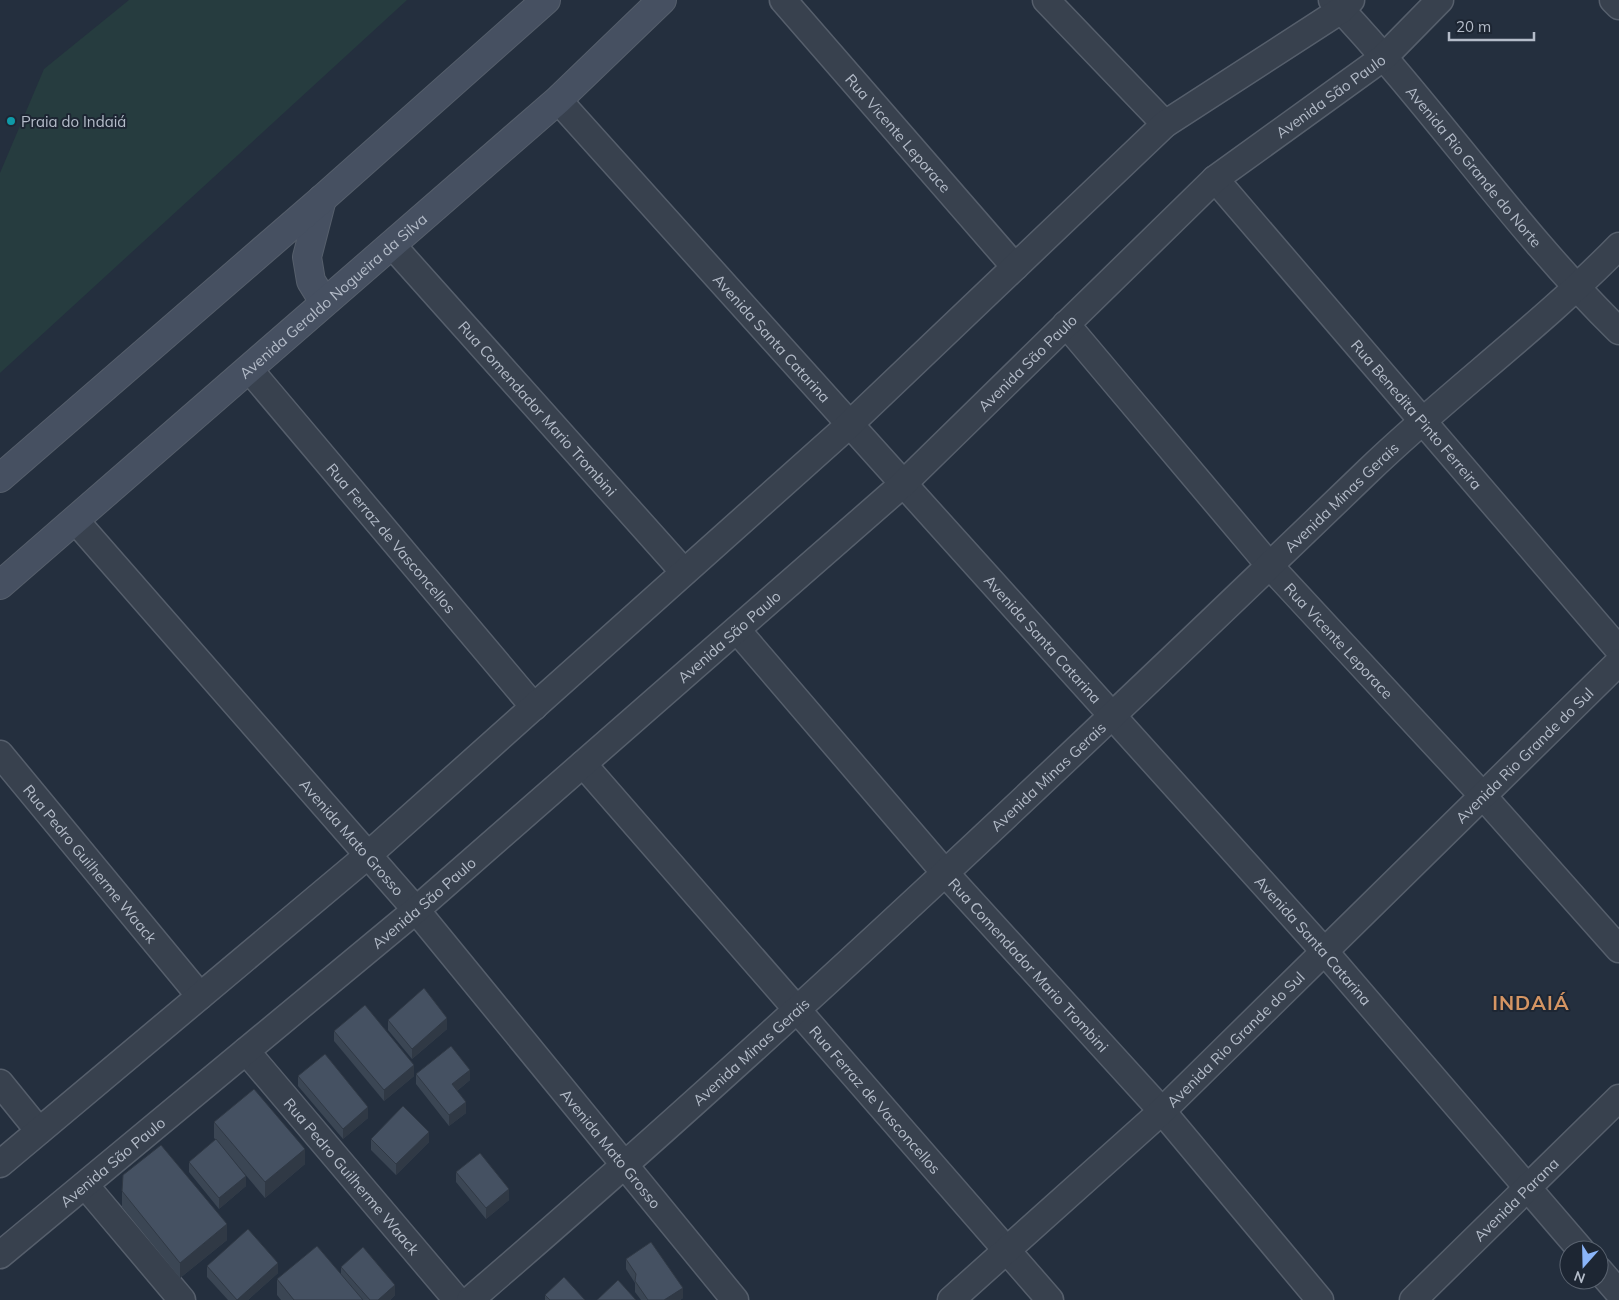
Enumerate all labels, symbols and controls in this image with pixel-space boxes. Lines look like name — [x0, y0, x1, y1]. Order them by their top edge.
scale bar — [1449, 10, 1534, 42]
text: 20 m — [1456, 17, 1491, 36]
street label: Avenida São Paulo — [1272, 50, 1389, 142]
street label: Rua Vicente Leporace — [842, 70, 955, 196]
street label: Avenida Rio Grande do Norte — [1402, 82, 1546, 251]
place label: Praia do Indaiá — [21, 112, 126, 131]
marker: Praia do Indaiá — [5, 115, 17, 127]
street label: Avenida Geraldo Nogueira da Silva — [235, 209, 431, 382]
street label: Avenida Santa Catarina — [709, 270, 835, 406]
street label: Avenida São Paulo — [974, 310, 1081, 415]
street label: Rua Comendador Mario Trombini — [455, 317, 621, 500]
street label: Rua Benedita Pinto Ferreira — [1347, 336, 1486, 493]
street label: Avenida Minas Gerais — [1280, 438, 1402, 556]
street label: Rua Ferraz de Vasconcellos — [323, 459, 460, 617]
street label: Avenida Santa Catarina — [980, 571, 1106, 707]
street label: Rua Vicente Leporace — [1281, 579, 1397, 702]
street label: Avenida São Paulo — [673, 586, 784, 687]
street label: Avenida Rio Grande do Sul — [1451, 683, 1597, 827]
street label: Avenida Minas Gerais — [986, 718, 1109, 835]
street label: Avenida Mato Grosso — [296, 775, 408, 899]
street label: Rua Pedro Guilherme Waack — [19, 780, 162, 947]
street label: Avenida São Paulo — [368, 853, 480, 952]
street label: Avenida Santa Catarina — [1251, 872, 1376, 1009]
street label: Rua Comendador Mario Trombini — [945, 874, 1113, 1056]
street label: Avenida Rio Grande do Sul — [1162, 967, 1308, 1111]
district label: INDAIÁ — [1492, 990, 1570, 1015]
street label: Avenida Minas Gerais — [688, 994, 813, 1109]
street label: Rua Ferraz de Vasconcellos — [806, 1022, 945, 1178]
street label: Avenida Mato Grosso — [556, 1085, 665, 1212]
street label: Rua Pedro Guilherme Waack — [280, 1094, 424, 1259]
street label: Avenida São Paulo — [56, 1113, 169, 1211]
street label: Avenida Parana — [1469, 1153, 1562, 1245]
north arrow — [1559, 1240, 1609, 1290]
text: N — [1572, 1267, 1588, 1287]

